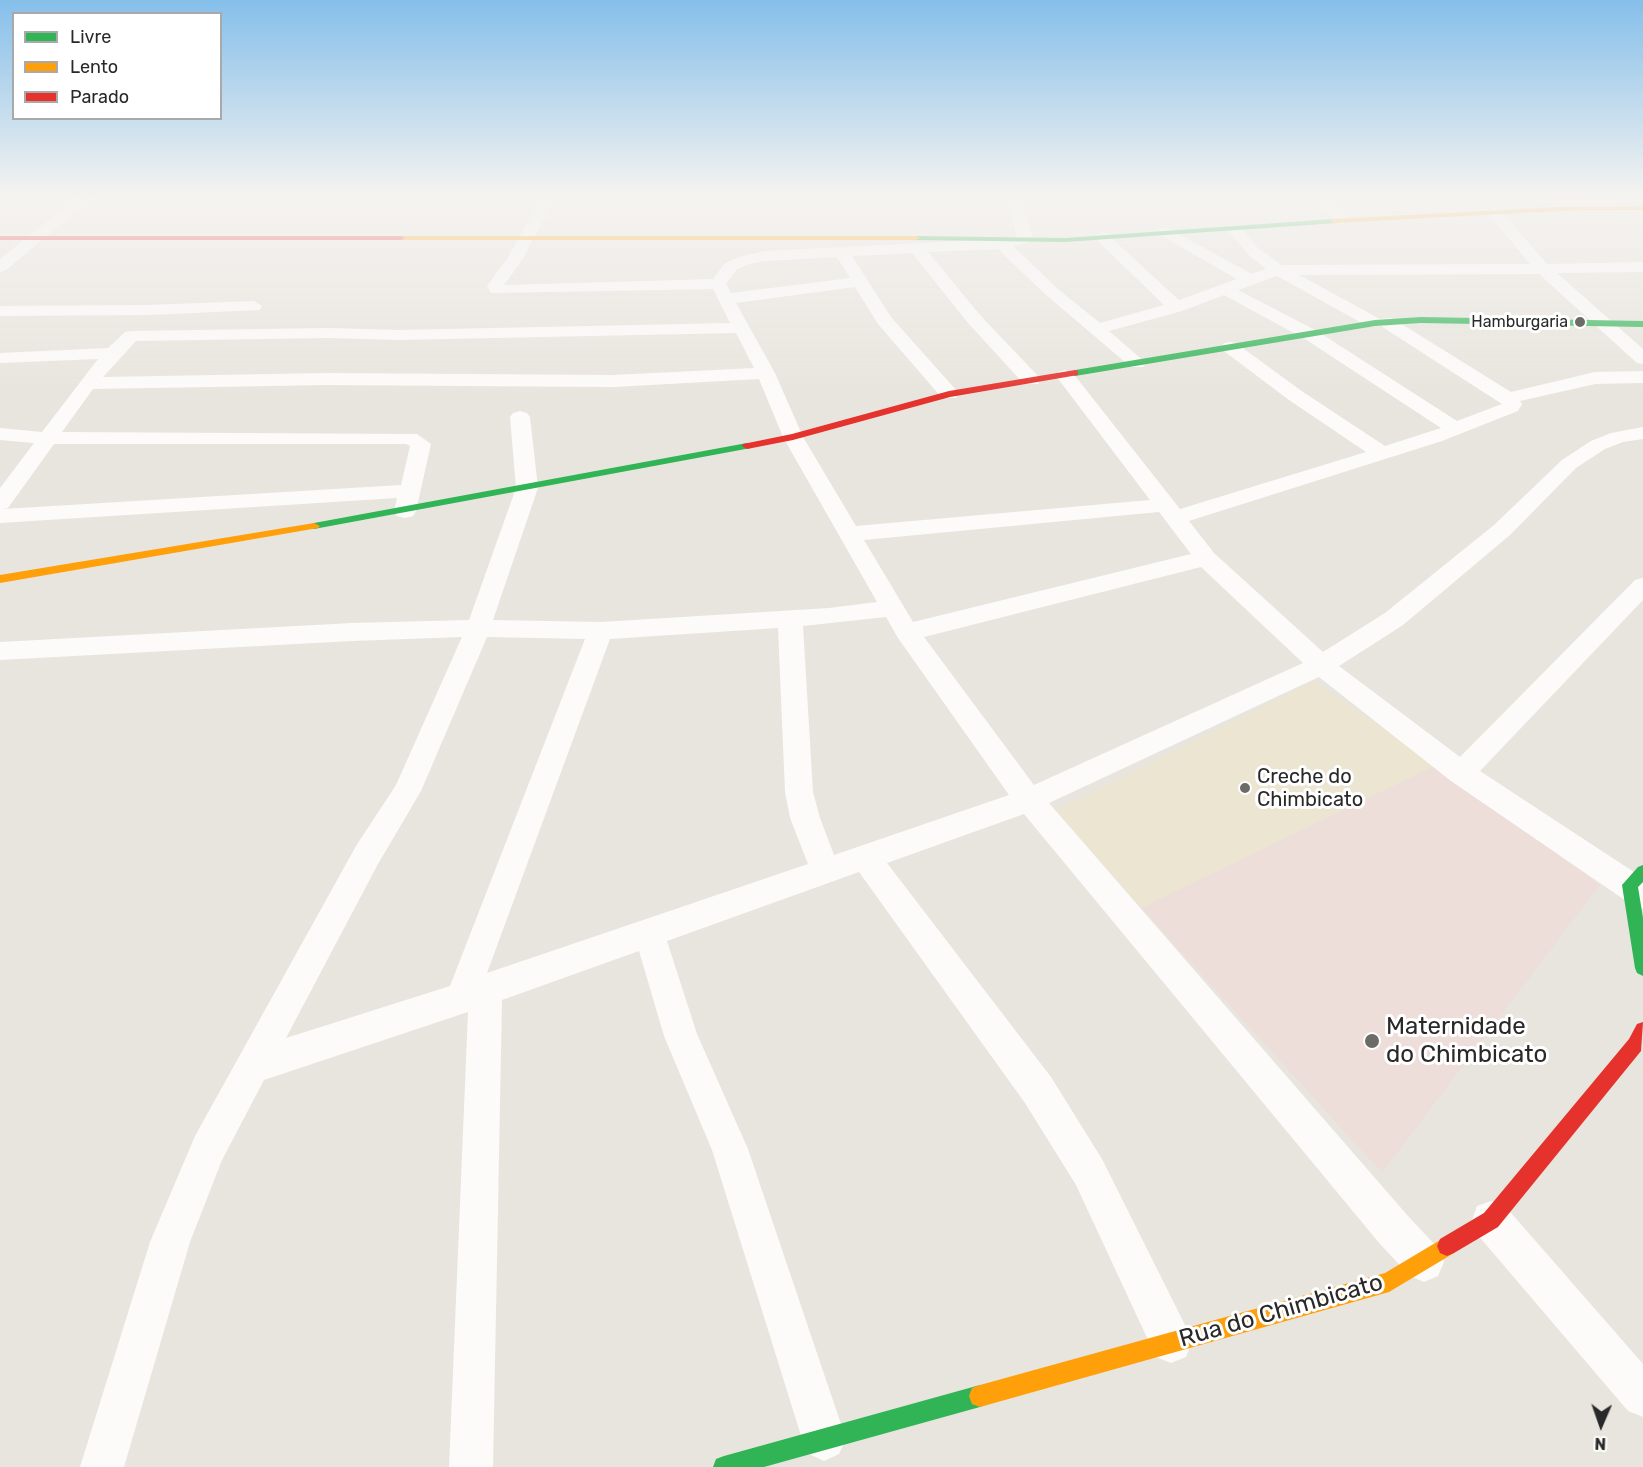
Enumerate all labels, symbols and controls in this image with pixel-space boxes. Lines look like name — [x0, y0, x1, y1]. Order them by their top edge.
legend — [12, 12, 222, 120]
text: Livre — [70, 26, 111, 48]
text: Lento — [70, 56, 118, 78]
text: Parado — [70, 86, 129, 108]
place label: Hamburgaria — [1471, 312, 1568, 332]
marker: Hamburgaria — [1573, 315, 1587, 329]
place label: Creche do Chimbicato — [1257, 765, 1363, 812]
marker: Creche do Chimbicato — [1238, 781, 1252, 795]
place label: Maternidade do Chimbicato — [1386, 1013, 1547, 1069]
marker: Maternidade do Chimbicato — [1363, 1032, 1381, 1050]
street label: Rua do Chimbicato — [1176, 1268, 1386, 1354]
north arrow — [1571, 1395, 1631, 1455]
text: N — [1594, 1434, 1606, 1453]

